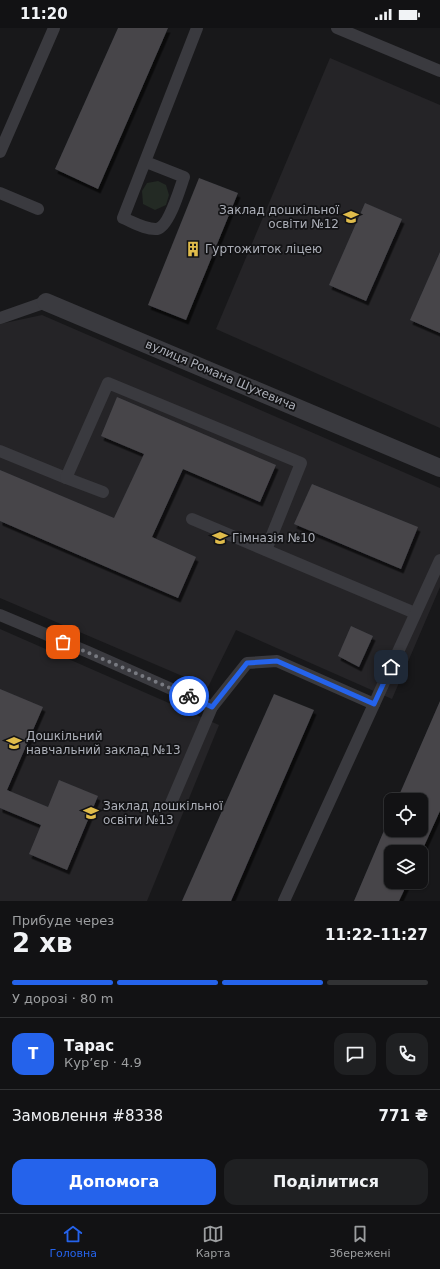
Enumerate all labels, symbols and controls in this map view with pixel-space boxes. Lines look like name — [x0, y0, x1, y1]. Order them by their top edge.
text: 11:20 — [20, 5, 68, 23]
place label: Заклад дошкільної освіти №12 — [219, 203, 340, 231]
school or university icon: Заклад дошкільної освіти №12 — [342, 208, 360, 226]
building icon: Гуртожиток ліцею — [184, 240, 202, 258]
place label: Гуртожиток ліцею — [205, 242, 322, 256]
street label: вулиця Романа Шухевича — [143, 337, 299, 413]
school or university icon: Гімназія №10 — [211, 529, 229, 547]
place label: Гімназія №10 — [232, 531, 315, 545]
pin — [46, 625, 80, 659]
icon: bag — [52, 631, 74, 653]
pin — [374, 650, 408, 684]
icon: home — [380, 656, 402, 678]
courier — [169, 676, 209, 716]
icon: bike — [178, 685, 200, 707]
place label: Дошкільний навчальний заклад №13 — [26, 729, 181, 757]
school or university icon: Дошкільний навчальний заклад №13 — [5, 734, 23, 752]
map controls — [384, 793, 428, 889]
button: locate — [384, 793, 428, 837]
place label: Заклад дошкільної освіти №13 — [103, 799, 224, 827]
school or university icon: Заклад дошкільної освіти №13 — [82, 804, 100, 822]
button: layers — [384, 845, 428, 889]
text: Прибуде через — [12, 913, 114, 928]
text: 11:22–11:27 — [325, 926, 428, 944]
text: 2 хв — [12, 928, 72, 958]
text: У дорозі · 80 m — [12, 991, 113, 1006]
button: chat — [334, 1033, 376, 1075]
button: phone — [386, 1033, 428, 1075]
text: Тарас — [64, 1037, 114, 1055]
text: Т — [28, 1045, 38, 1063]
text: Кур’єр · 4.9 — [64, 1055, 142, 1070]
text: Замовлення #8338 — [12, 1107, 163, 1125]
text: 771 ₴ — [379, 1107, 428, 1125]
button: Допомога — [12, 1159, 216, 1205]
button: Поділитися — [224, 1159, 428, 1205]
tab: Головна — [49, 1223, 97, 1260]
tab: Карта — [196, 1223, 231, 1260]
tab: Збережені — [329, 1223, 391, 1260]

